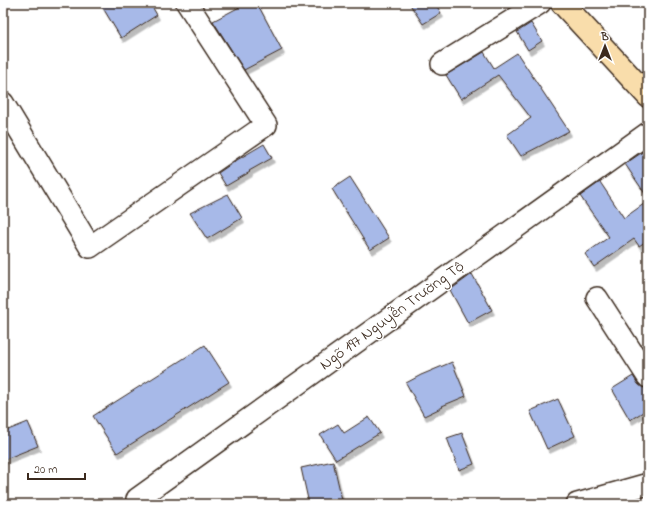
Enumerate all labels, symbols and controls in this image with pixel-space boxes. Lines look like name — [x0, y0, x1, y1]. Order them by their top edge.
north arrow — [585, 26, 625, 66]
text: B — [600, 29, 609, 45]
street label: Ngõ 197 Nguyễn Trường Tộ — [315, 255, 469, 377]
scale bar — [28, 455, 85, 481]
text: 20 m — [34, 461, 57, 479]

